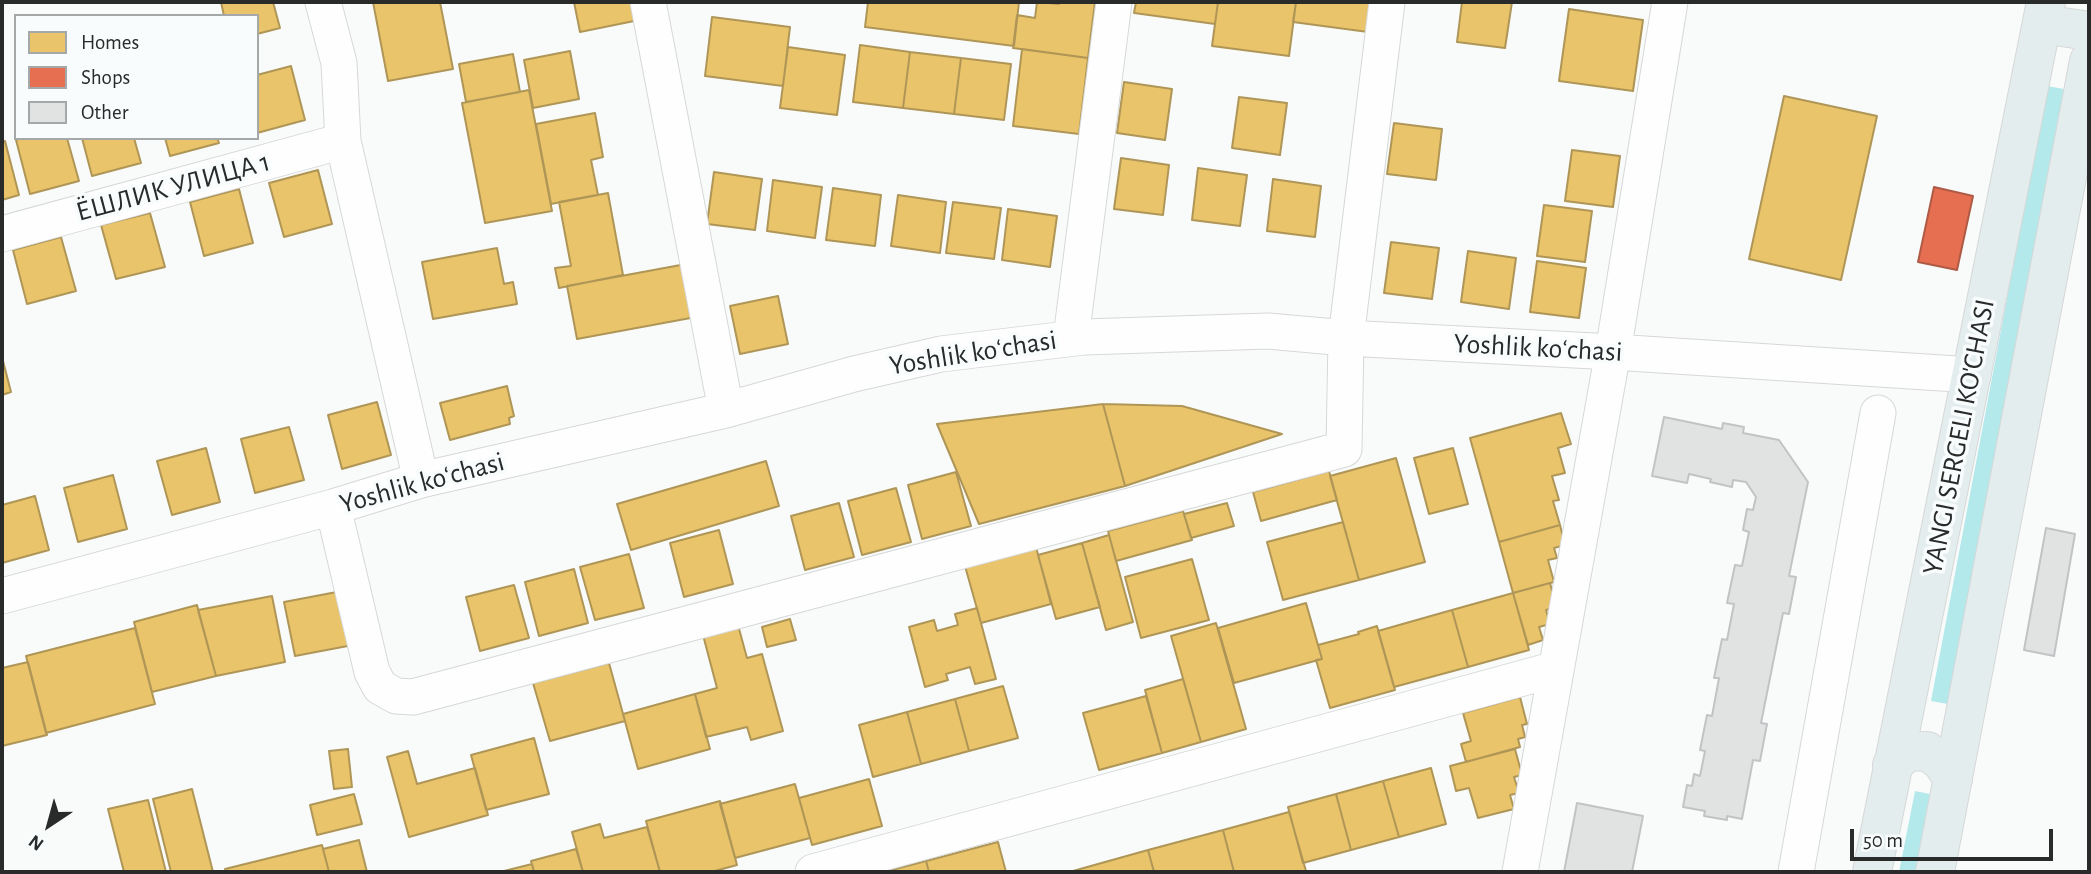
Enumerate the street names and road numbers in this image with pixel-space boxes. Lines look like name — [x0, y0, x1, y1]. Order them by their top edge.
street label: ЁШЛИК УЛИЦА 1 — [72, 145, 274, 229]
street label: YANGI SERGELI KO'CHASI — [1916, 296, 2002, 578]
street label: Yoshlik koʻchasi — [887, 323, 1059, 383]
street label: Yoshlik koʻchasi — [1453, 327, 1623, 369]
street label: Yoshlik koʻchasi — [336, 445, 508, 521]

